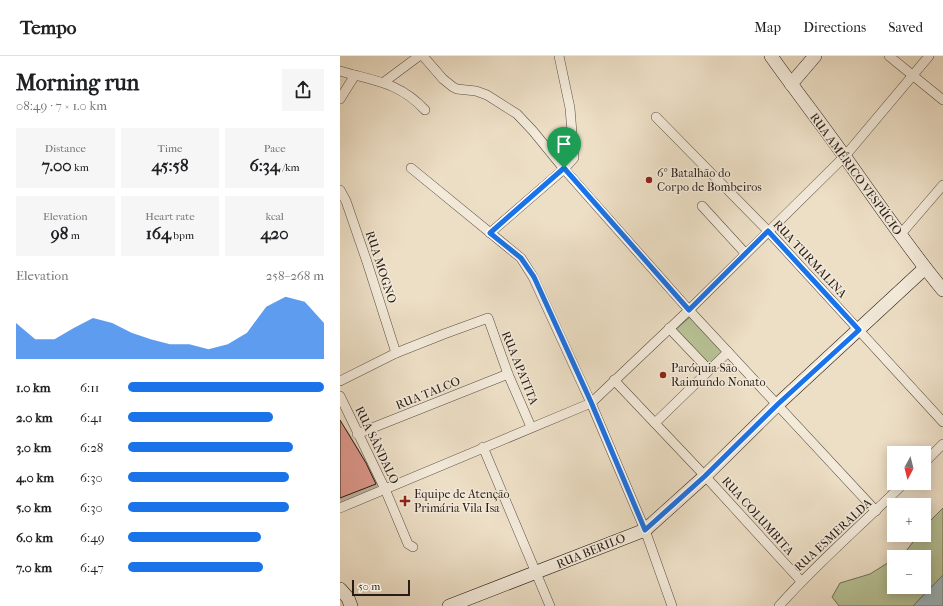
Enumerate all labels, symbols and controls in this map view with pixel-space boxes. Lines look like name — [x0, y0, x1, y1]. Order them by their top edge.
text: Tempo — [20, 17, 76, 39]
text: Map — [754, 19, 781, 36]
text: Directions — [803, 19, 866, 36]
text: Saved — [888, 19, 923, 36]
button: share — [282, 69, 324, 111]
text: Morning run — [16, 70, 139, 96]
text: 08:49 · 7 × 1.0 km — [16, 98, 107, 113]
street label: RUA AMÉRICO VESPÚCIO — [807, 110, 906, 238]
pin — [547, 127, 581, 168]
icon: arrive — [553, 133, 575, 155]
text: Distance — [45, 142, 86, 155]
text: Time — [157, 142, 182, 155]
text: Pace — [264, 142, 286, 155]
text: 7.00 — [42, 155, 72, 175]
text: 45:58 — [152, 155, 188, 175]
text: 6:34 — [250, 155, 280, 175]
text: km — [72, 161, 89, 174]
text: /km — [280, 161, 300, 174]
place label: 6º Batalhão do Corpo de Bombeiros — [657, 166, 762, 194]
marker: 6º Batalhão do Corpo de Bombeiros — [644, 175, 654, 185]
text: Elevation — [43, 210, 88, 223]
text: Heart rate — [145, 210, 195, 223]
text: kcal — [265, 210, 284, 223]
street label: RUA TURMALINA — [770, 217, 850, 301]
text: 98 — [51, 223, 68, 243]
text: 164 — [146, 223, 171, 243]
text: 420 — [261, 223, 289, 243]
text: m — [68, 229, 80, 242]
text: bpm — [171, 229, 194, 242]
street label: RUA MOGNO — [363, 229, 399, 305]
text: Elevation — [16, 268, 69, 283]
text: 258–268 m — [266, 268, 324, 283]
street label: RUA APATITA — [499, 329, 541, 407]
place label: Paróquia São Raimundo Nonato — [671, 361, 766, 389]
marker: Paróquia São Raimundo Nonato — [658, 370, 668, 380]
street label: RUA TALCO — [394, 374, 462, 412]
text: 1.0 km — [16, 380, 51, 395]
text: 6:11 — [80, 380, 99, 395]
street label: RUA SÂNDALO — [352, 404, 403, 486]
text: 2.0 km — [16, 410, 53, 425]
text: 6:41 — [80, 410, 103, 425]
text: 3.0 km — [16, 440, 51, 455]
text: 6:28 — [80, 440, 103, 455]
north arrow — [887, 446, 931, 490]
map controls — [887, 446, 931, 594]
text: 4.0 km — [16, 470, 54, 485]
text: 6:30 — [80, 470, 103, 485]
street label: RUA COLUMBITA — [719, 474, 797, 558]
place label: Equipe de Atenção Primária Vila Isa — [414, 487, 510, 515]
marker: Equipe de Atenção Primária Vila Isa — [399, 495, 411, 507]
street label: RUA ESMERALDA — [792, 496, 875, 574]
button: + — [887, 498, 931, 542]
text: 5.0 km — [16, 500, 52, 515]
text: 6:30 — [80, 500, 103, 515]
text: 6.0 km — [16, 530, 53, 545]
text: 6:49 — [80, 530, 105, 545]
street label: RUA BERILO — [554, 531, 628, 571]
button: − — [887, 550, 931, 594]
text: 7.0 km — [16, 560, 52, 575]
text: 6:47 — [80, 560, 104, 575]
scale bar — [352, 578, 410, 597]
text: 50 m — [358, 580, 380, 593]

